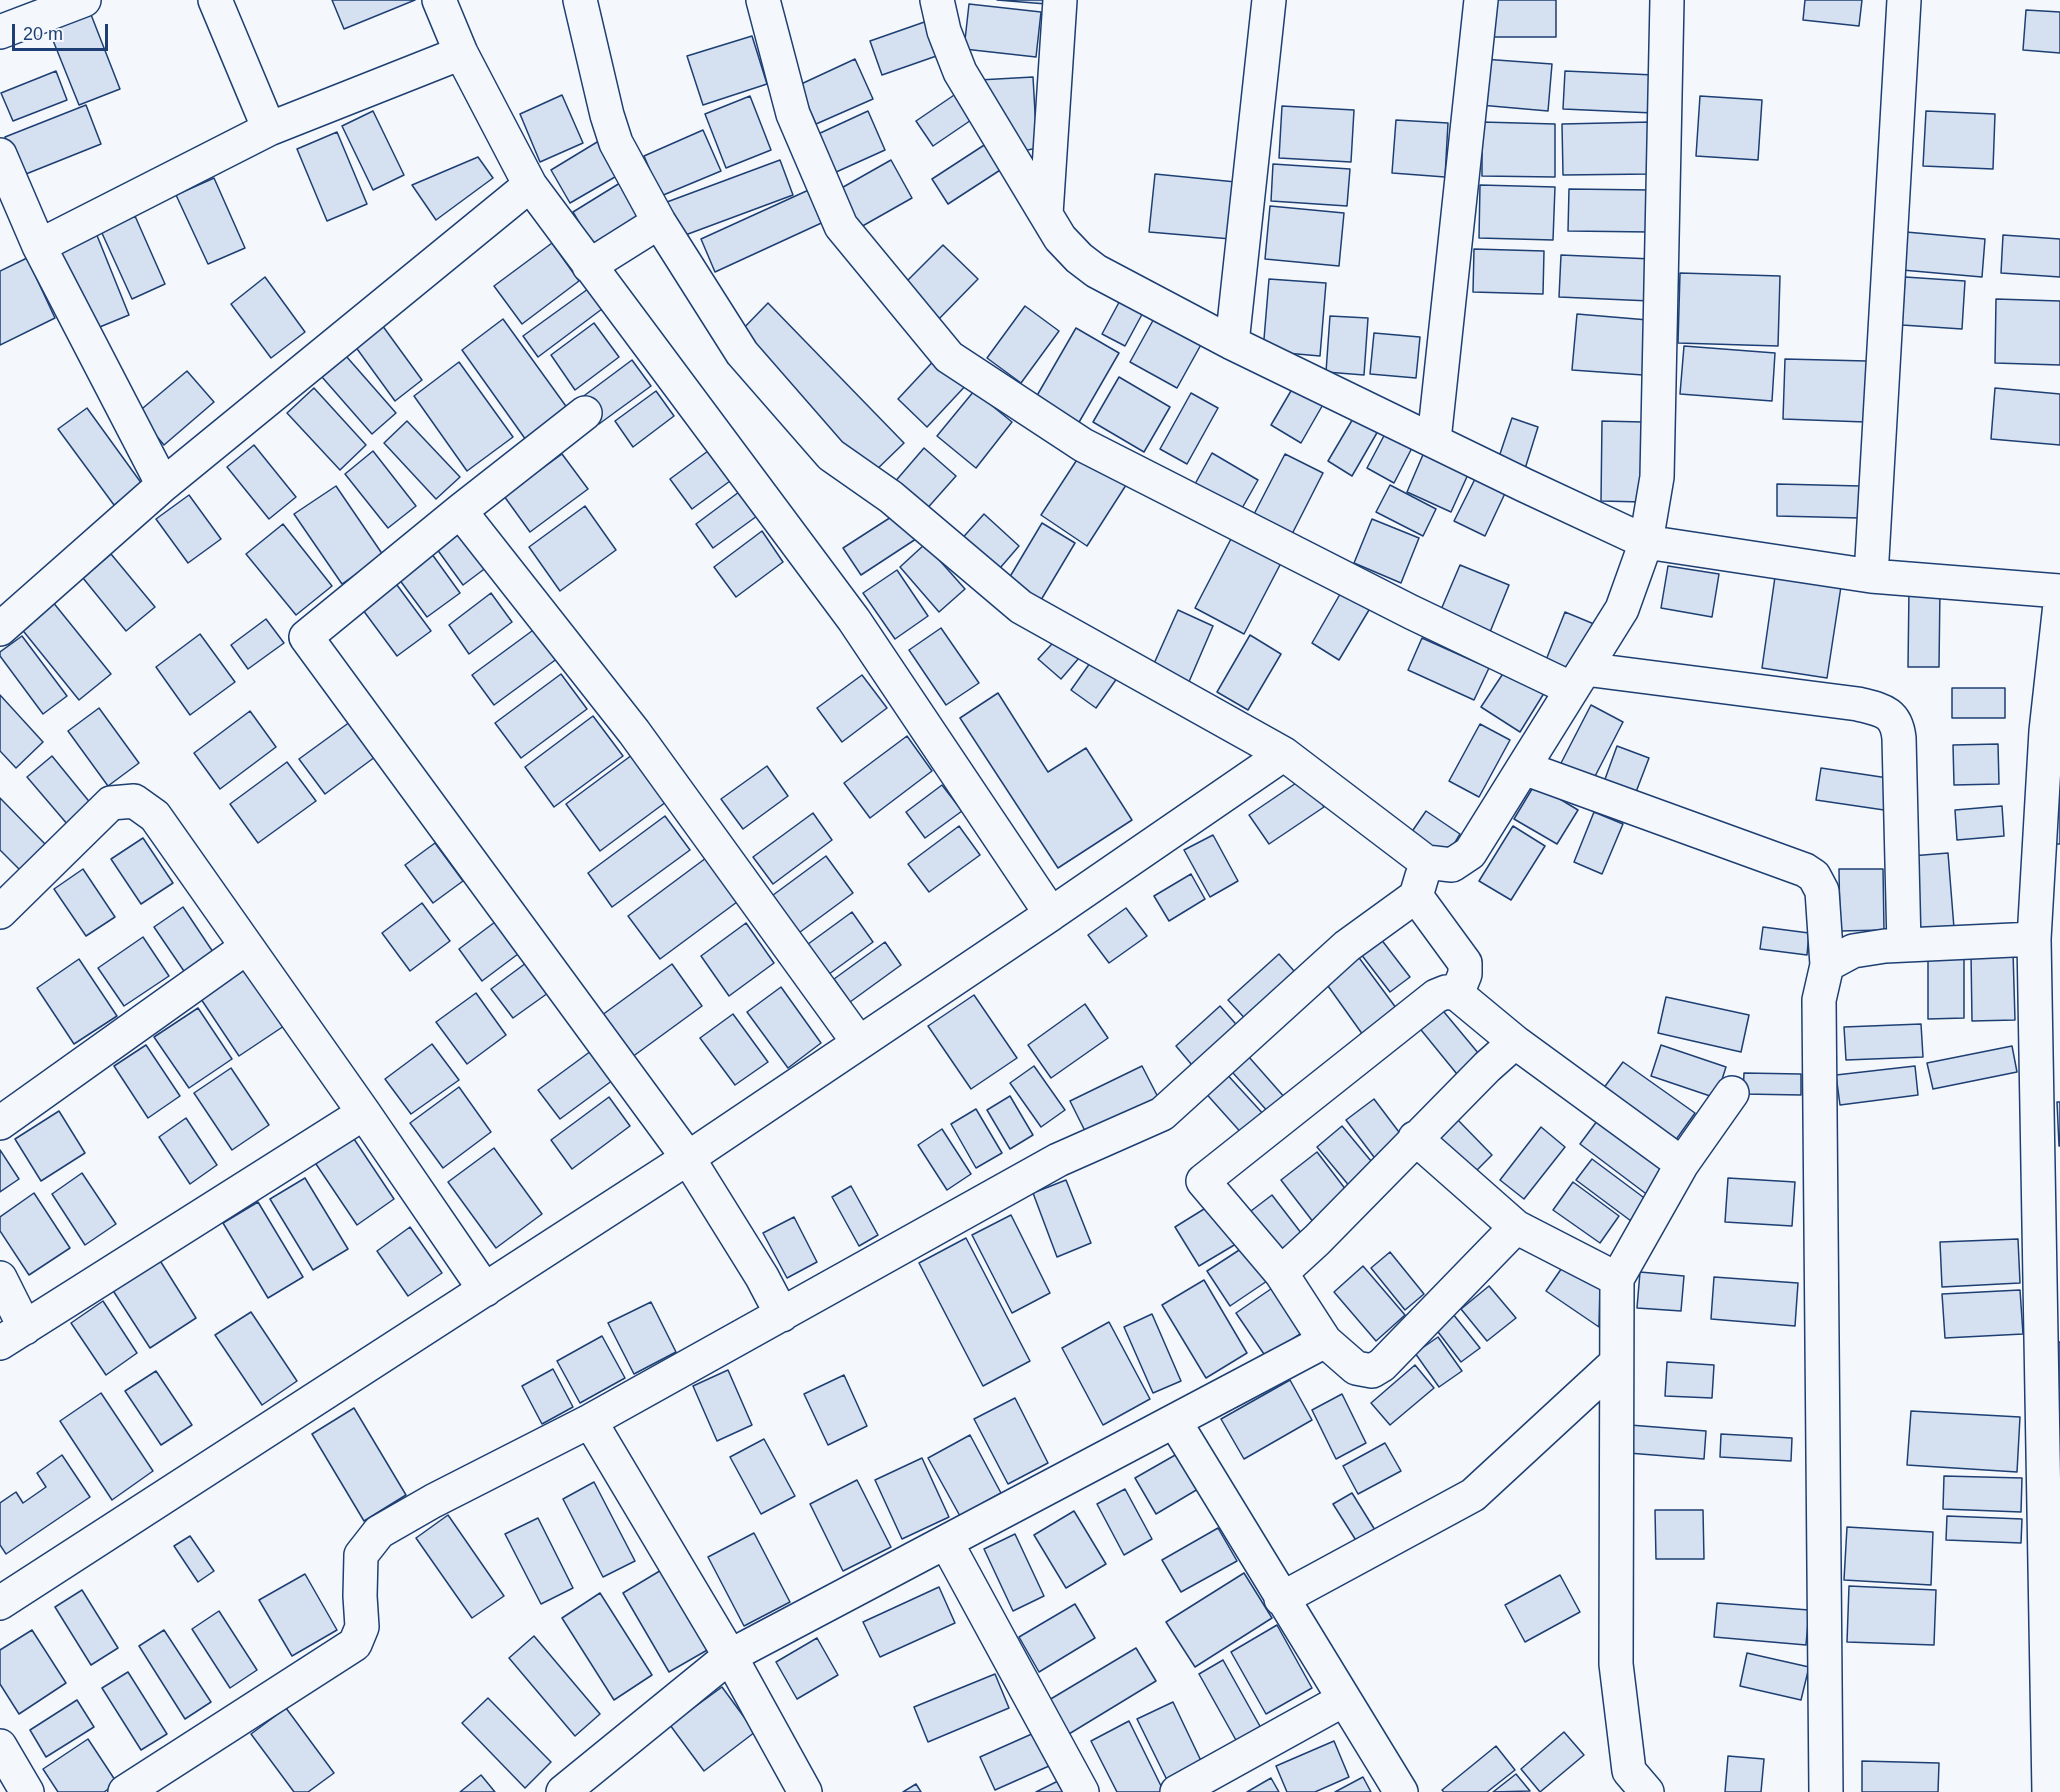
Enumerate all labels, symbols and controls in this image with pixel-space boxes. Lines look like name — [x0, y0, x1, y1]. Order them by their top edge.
scale bar — [15, 12, 111, 50]
text: 20 m — [23, 24, 63, 44]

